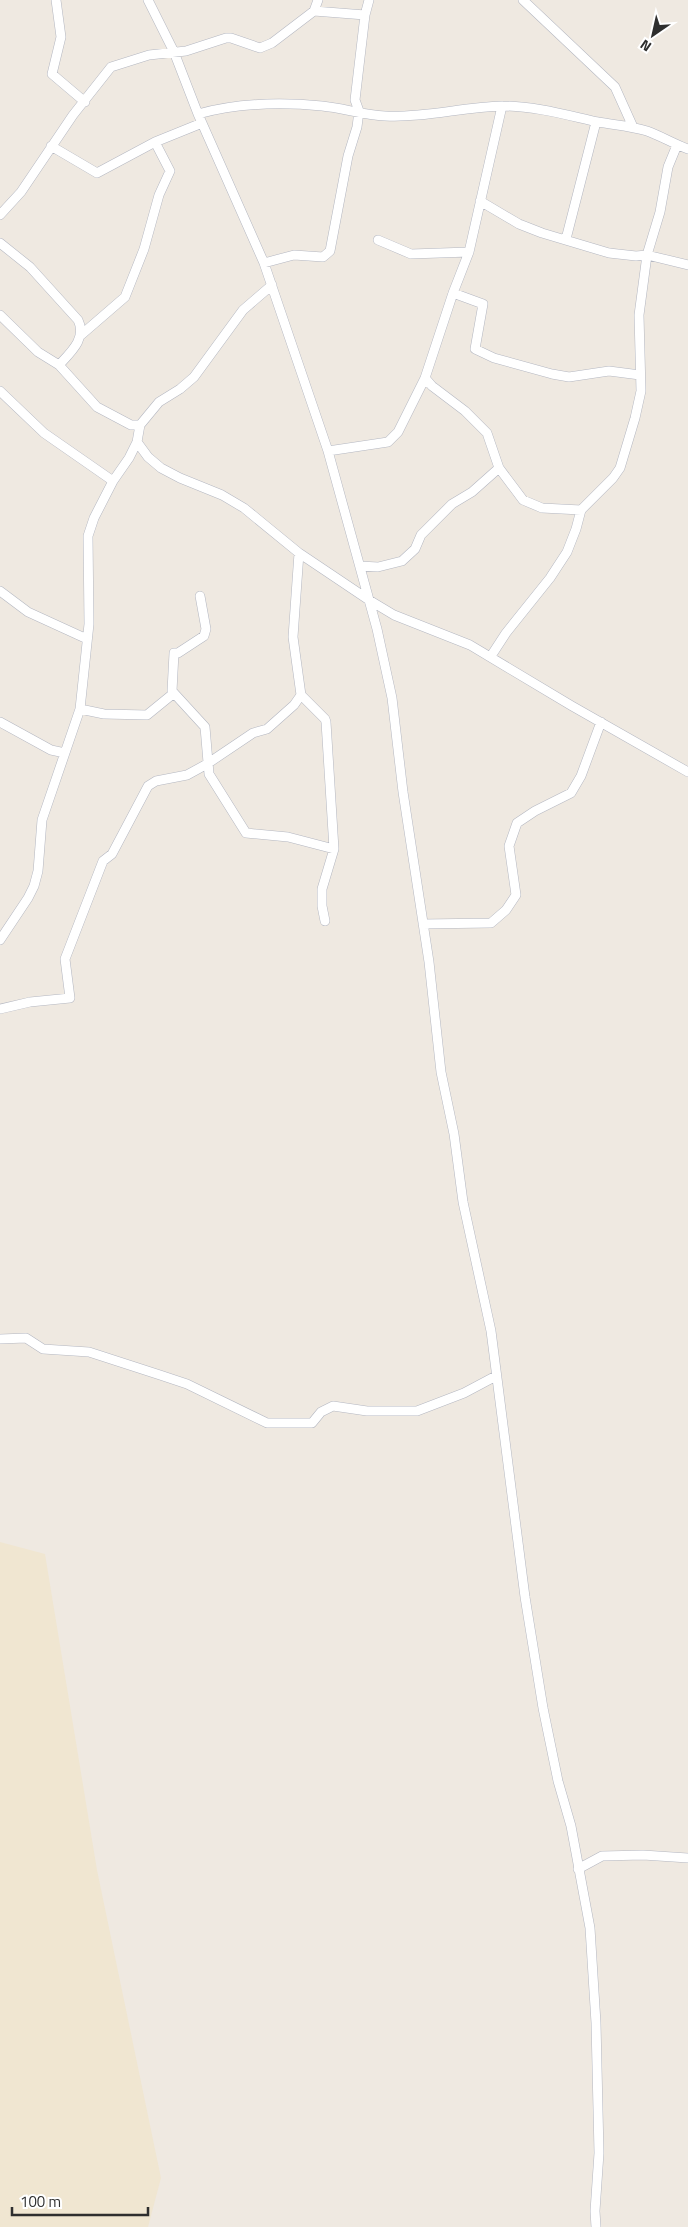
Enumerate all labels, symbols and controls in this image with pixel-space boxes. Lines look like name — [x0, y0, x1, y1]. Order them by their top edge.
north arrow — [628, 10, 678, 60]
text: N — [636, 35, 655, 58]
scale bar — [12, 2184, 149, 2216]
text: 100 m — [20, 2190, 61, 2213]

